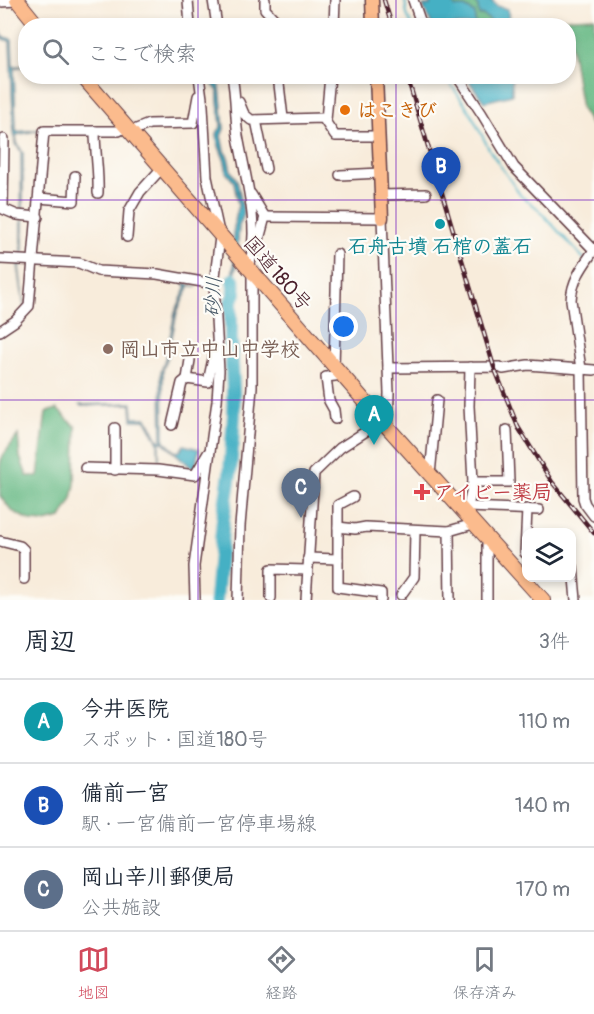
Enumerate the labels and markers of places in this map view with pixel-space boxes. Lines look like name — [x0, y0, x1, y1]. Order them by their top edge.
place label: はこきび — [357, 98, 437, 123]
marker: はこきび — [338, 103, 352, 117]
pin: B — [422, 148, 460, 197]
marker: 石舟古墳 石棺の蓋石 — [433, 217, 447, 231]
place label: 石舟古墳 石棺の蓋石 — [348, 234, 532, 259]
place label: 岡山市立中山中学校 — [120, 337, 300, 362]
marker: 岡山市立中山中学校 — [101, 342, 115, 356]
pin: A — [354, 396, 394, 445]
pin: C — [282, 468, 320, 518]
place label: アイビー薬局 — [434, 480, 552, 505]
marker: アイビー薬局 — [415, 485, 429, 499]

